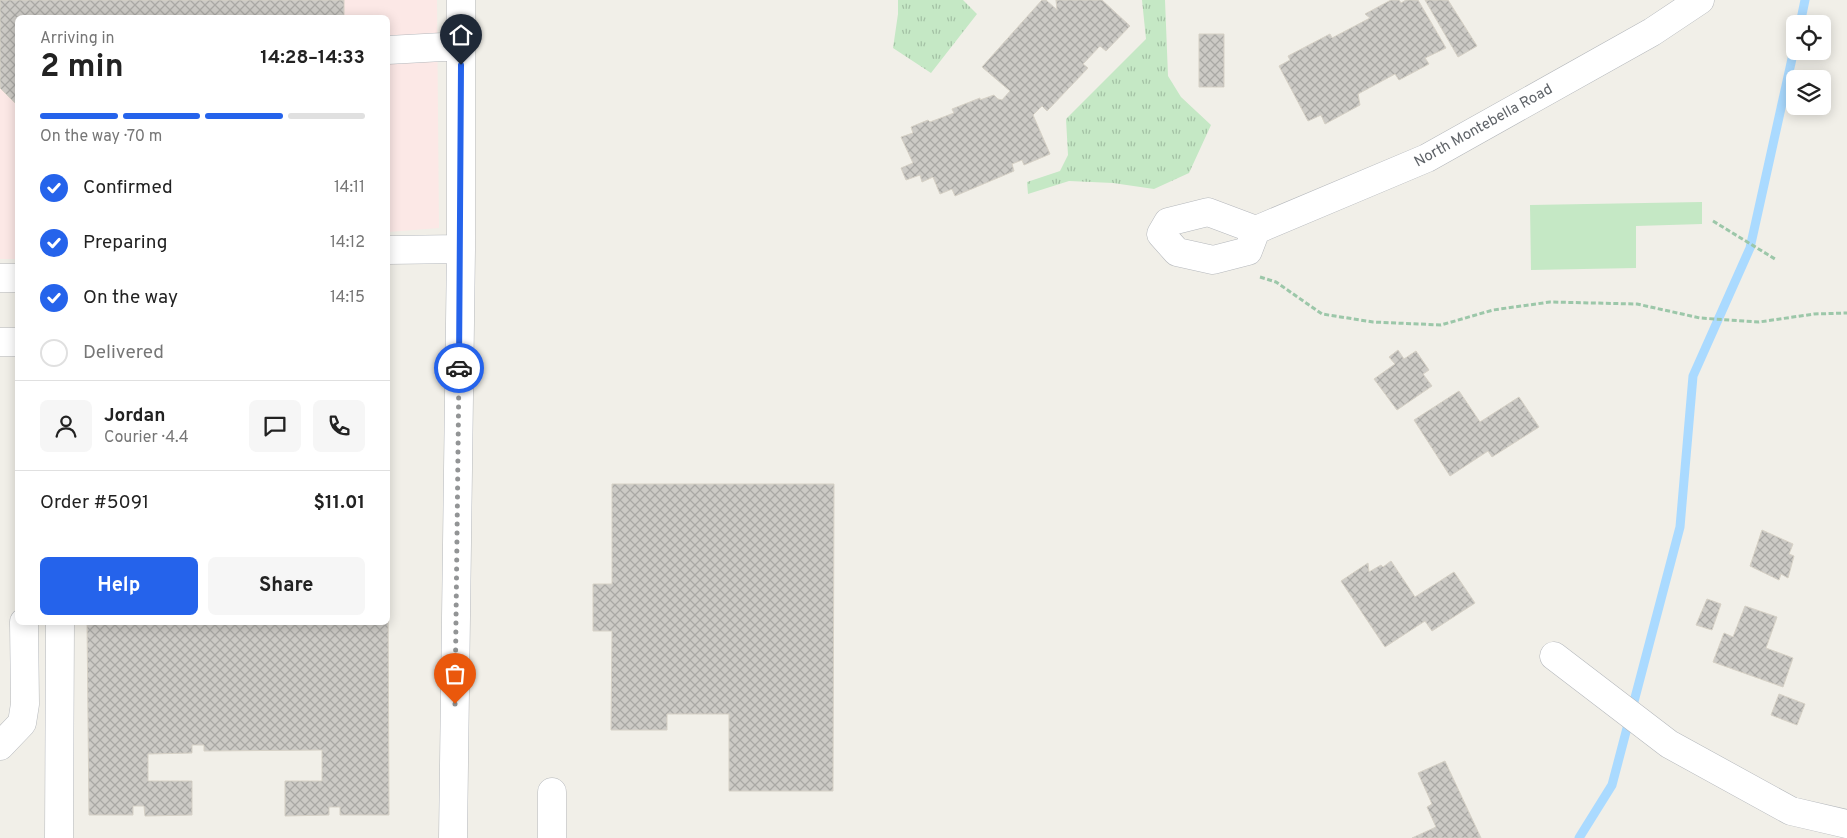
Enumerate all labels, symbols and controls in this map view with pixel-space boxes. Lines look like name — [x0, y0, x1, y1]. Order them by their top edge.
pin — [440, 14, 482, 65]
map controls — [1786, 15, 1831, 115]
button: locate — [1786, 15, 1831, 60]
icon: home — [447, 21, 475, 49]
text: Arriving in — [40, 29, 115, 49]
text: 14:28–14:33 — [260, 46, 365, 70]
text: 2 min — [40, 48, 124, 88]
button: layers — [1786, 70, 1831, 115]
street label: North Montebella Road — [1411, 80, 1556, 172]
text: On the way · 70 m — [40, 127, 162, 147]
icon: check — [40, 174, 68, 202]
text: Confirmed — [83, 176, 173, 200]
text: 14:11 — [334, 178, 365, 198]
icon: check — [40, 229, 68, 257]
text: Preparing — [83, 231, 167, 255]
text: 14:12 — [330, 233, 365, 253]
icon: check — [40, 284, 68, 312]
text: On the way — [83, 286, 178, 310]
text: 14:15 — [330, 288, 365, 308]
text: Delivered — [83, 341, 164, 365]
courier — [434, 343, 484, 393]
icon: car — [445, 354, 473, 382]
button: person — [40, 400, 92, 452]
button: chat — [249, 400, 301, 452]
button: phone — [313, 400, 365, 452]
text: Jordan — [104, 404, 166, 428]
text: Courier · 4.4 — [104, 428, 189, 448]
text: Order #5091 — [40, 491, 149, 515]
text: $11.01 — [314, 491, 365, 515]
button: Help — [40, 557, 198, 615]
button: Share — [208, 557, 365, 615]
pin — [434, 653, 476, 704]
icon: bag — [441, 660, 469, 688]

